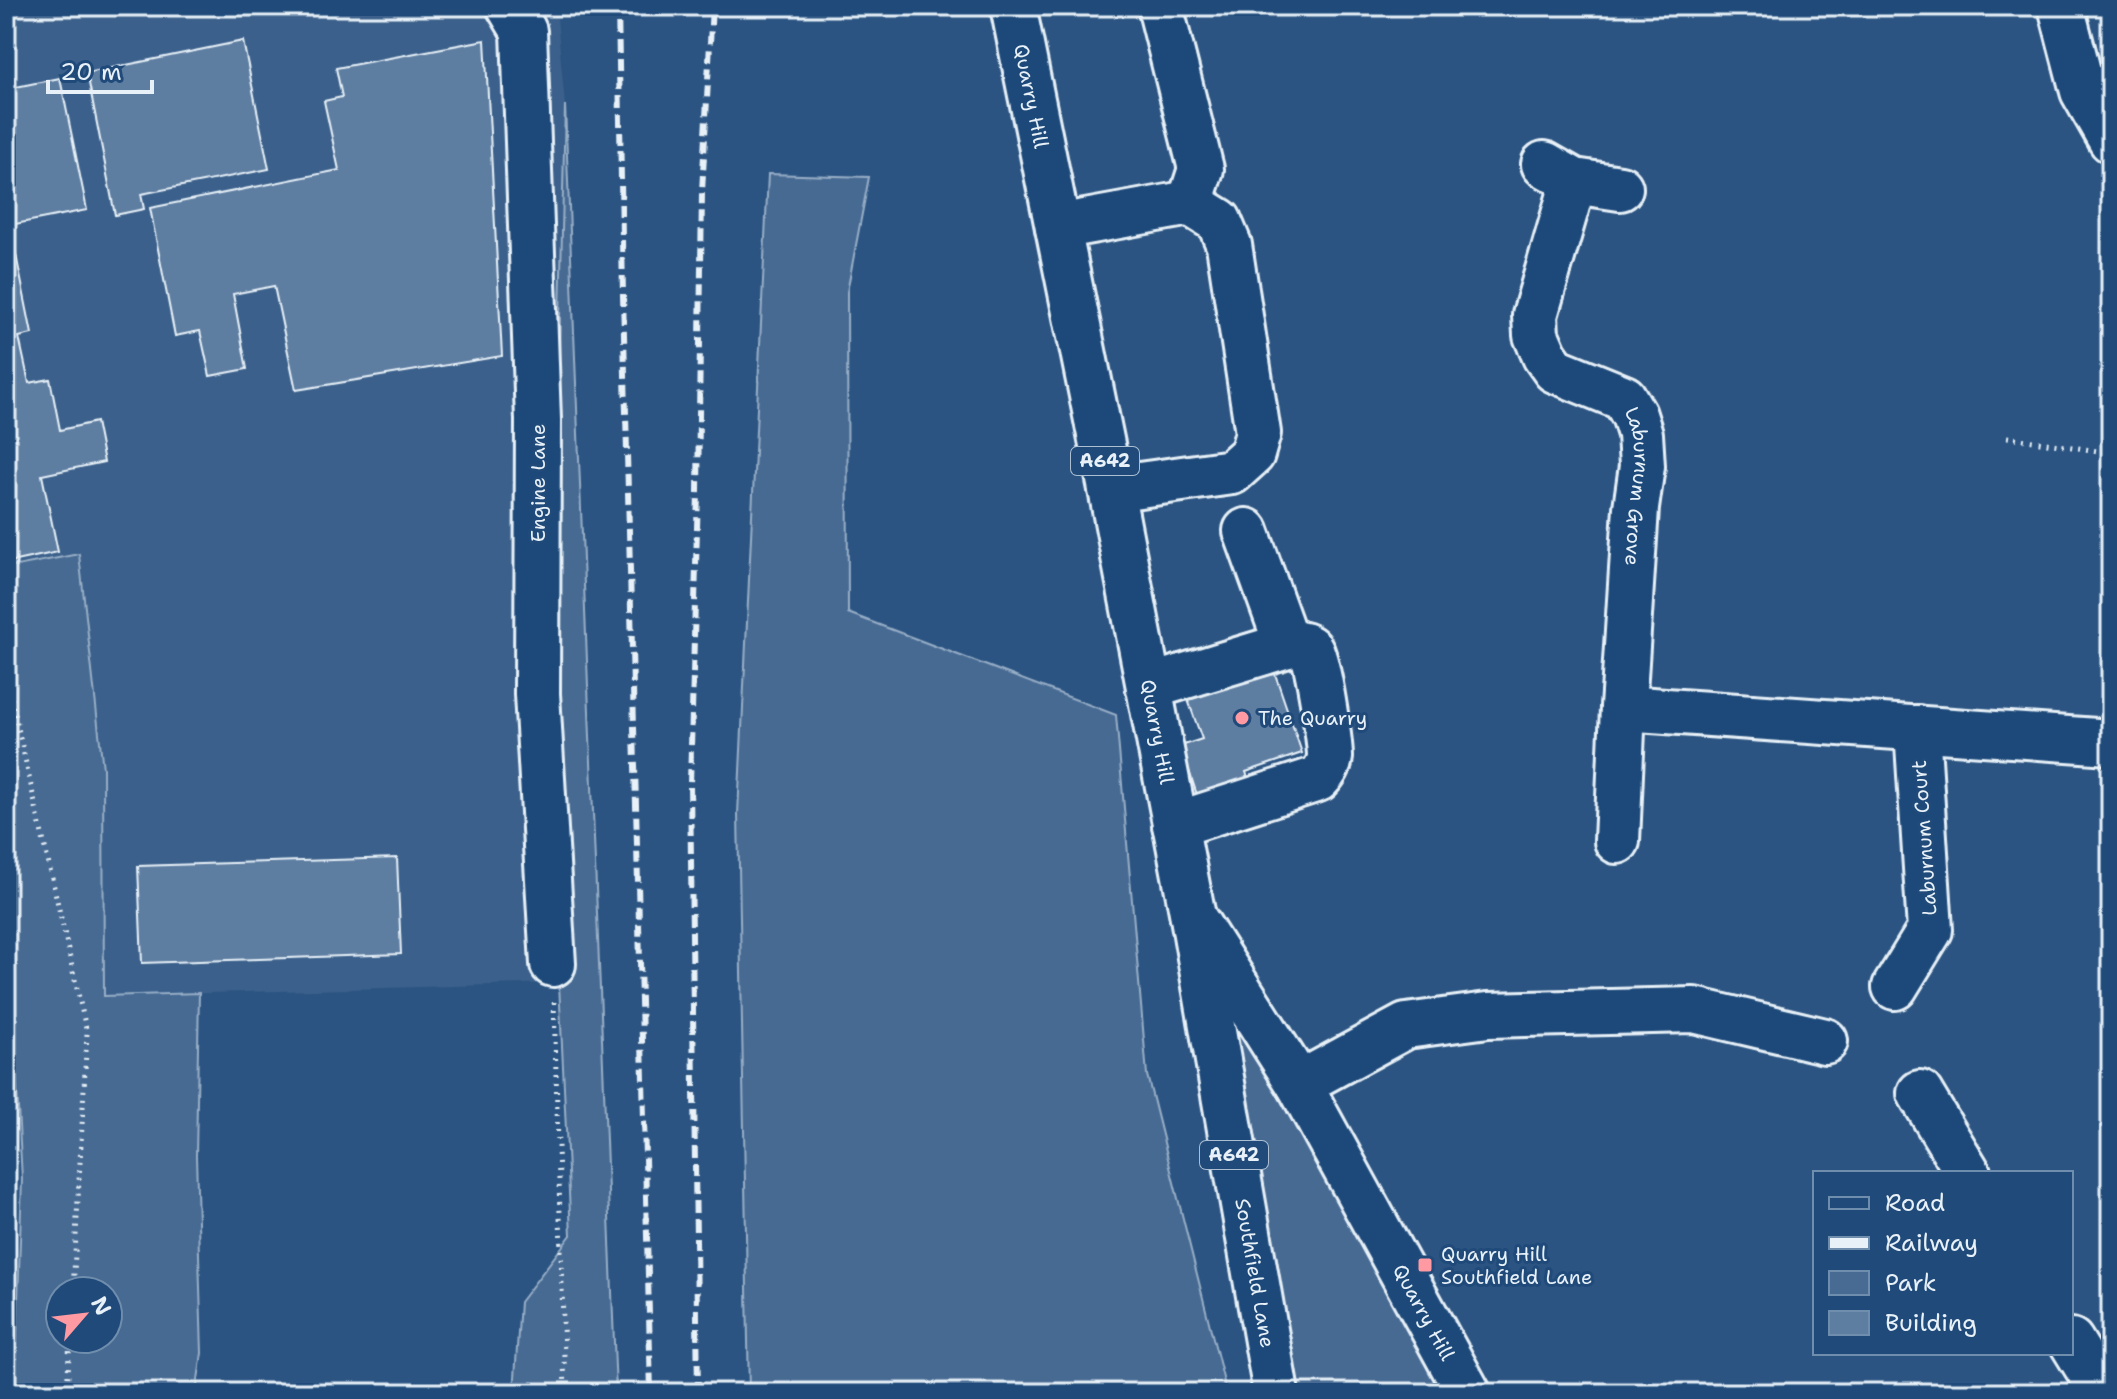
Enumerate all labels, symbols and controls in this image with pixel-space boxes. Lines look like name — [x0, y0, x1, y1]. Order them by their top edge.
street label: Quarry Hill — [1008, 42, 1055, 151]
scale bar — [48, 44, 152, 94]
text: 20 m — [60, 56, 122, 88]
street label: Laburnum Grove — [1619, 402, 1656, 566]
street label: Engine Lane — [525, 424, 551, 542]
road number: A642 — [1071, 447, 1139, 475]
street label: Quarry Hill — [1135, 677, 1180, 786]
place label: The Quarry — [1258, 705, 1367, 731]
marker: The Quarry — [1233, 709, 1251, 727]
street label: Laburnum Court — [1906, 759, 1942, 917]
road number: A642 — [1200, 1141, 1268, 1169]
legend — [1813, 1171, 2073, 1355]
text: Road — [1885, 1187, 1945, 1219]
street label: Southfield Lane — [1229, 1196, 1281, 1350]
text: Railway — [1885, 1227, 1978, 1259]
place label: Quarry Hill Southfield Lane — [1441, 1241, 1592, 1290]
marker: Quarry Hill Southfield Lane — [1416, 1256, 1434, 1274]
street label: Quarry Hill — [1387, 1260, 1461, 1365]
text: Park — [1885, 1267, 1937, 1299]
north arrow — [44, 1275, 124, 1355]
text: N — [84, 1291, 118, 1320]
text: Building — [1885, 1307, 1977, 1339]

